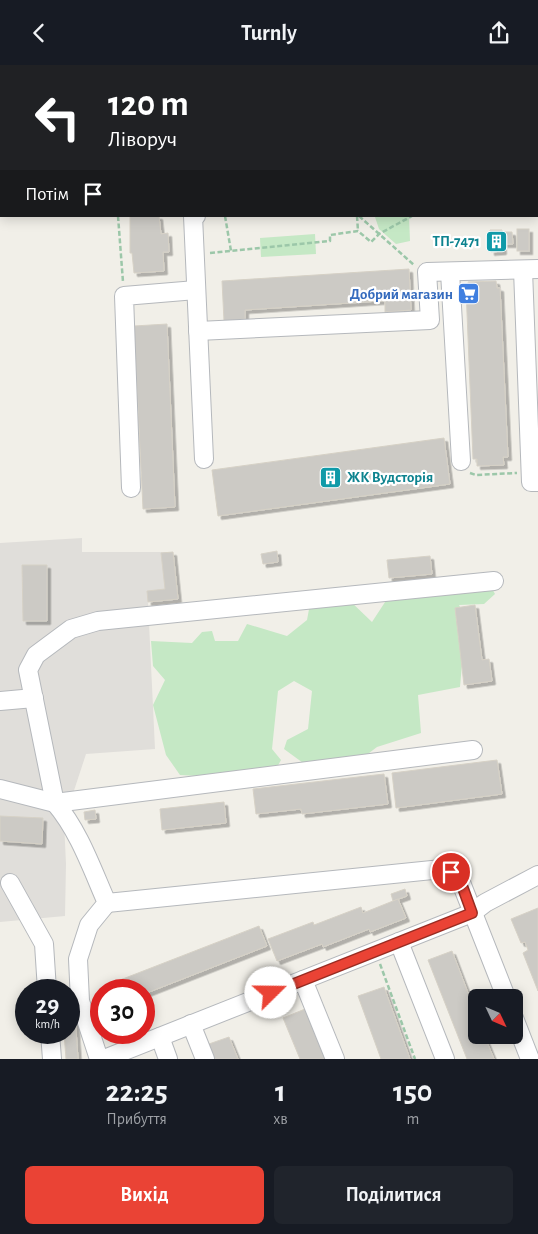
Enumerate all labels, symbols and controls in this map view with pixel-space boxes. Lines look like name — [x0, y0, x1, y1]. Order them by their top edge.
icon: back — [25, 19, 53, 47]
icon: share — [485, 19, 513, 47]
text: Turnly — [241, 22, 297, 44]
icon: left — [25, 85, 90, 150]
text: 120 m — [108, 87, 189, 122]
text: Ліворуч — [108, 128, 177, 150]
icon: arrive — [79, 180, 107, 208]
text: Потім — [25, 185, 69, 204]
building icon: ТП-7471 — [484, 229, 508, 253]
place label: ТП-7471 — [433, 234, 480, 249]
supermarket icon: Добрий магазин — [457, 282, 481, 306]
place label: Добрий магазин — [350, 287, 453, 302]
building icon: ЖК Вудсторія — [319, 465, 343, 489]
place label: ЖК Вудсторія — [347, 470, 433, 485]
pin — [430, 851, 472, 893]
icon: arrive — [437, 858, 465, 886]
position arrow — [244, 966, 296, 1018]
speed limit sign: 30 — [90, 979, 155, 1044]
north arrow — [468, 989, 522, 1044]
map controls — [468, 989, 523, 1044]
text: 29 — [36, 993, 59, 1018]
text: km/h — [35, 1018, 60, 1030]
text: 22:25 — [105, 1077, 168, 1107]
text: 1 — [275, 1077, 286, 1107]
text: 150 — [393, 1077, 433, 1107]
text: Прибуття — [106, 1111, 167, 1127]
text: хв — [273, 1111, 288, 1127]
text: m — [406, 1111, 419, 1127]
button: Вихід — [25, 1166, 264, 1224]
button: Поділитися — [274, 1166, 513, 1224]

